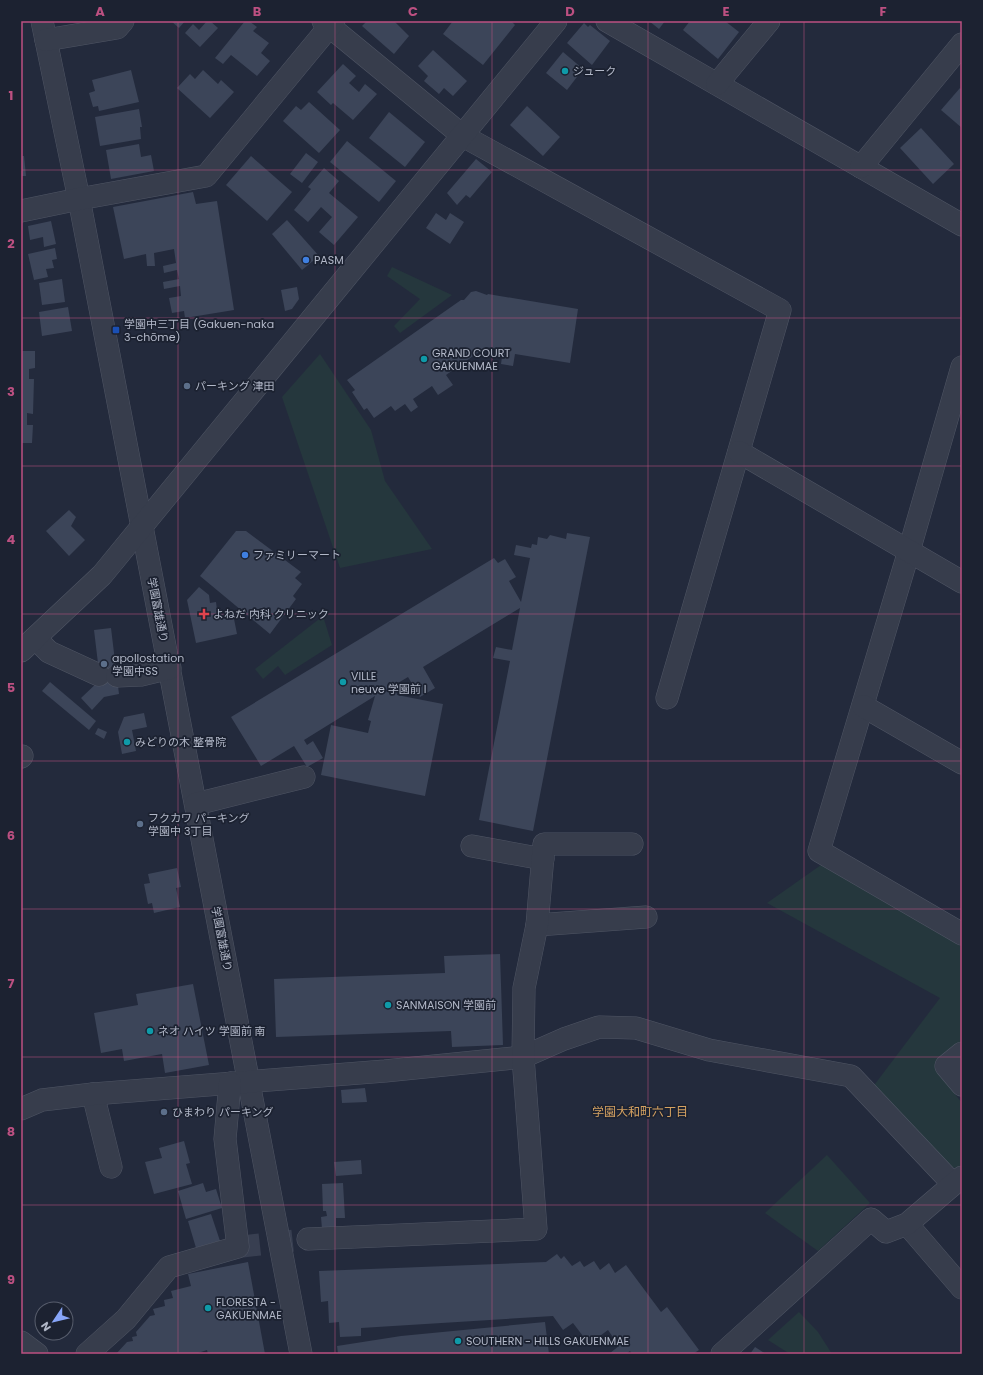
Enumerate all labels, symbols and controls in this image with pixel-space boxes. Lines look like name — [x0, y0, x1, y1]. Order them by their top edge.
text: A — [95, 2, 105, 21]
text: B — [253, 2, 262, 21]
text: C — [408, 2, 418, 21]
text: D — [565, 2, 575, 21]
text: E — [722, 2, 730, 21]
text: F — [879, 2, 887, 21]
place label: ジューク — [573, 63, 616, 79]
marker: ジューク — [560, 66, 570, 76]
text: 1 — [9, 86, 13, 105]
text: 2 — [7, 234, 15, 253]
place label: PASM — [314, 252, 344, 268]
marker: PASM — [301, 255, 311, 265]
place label: 学園中三丁目 (Gakuen-naka 3-chōme) — [124, 316, 274, 345]
marker: 学園中三丁目 (Gakuen-naka 3-chōme) — [111, 325, 121, 335]
place label: GRAND COURT GAKUENMAE — [432, 345, 510, 374]
marker: GRAND COURT GAKUENMAE — [419, 354, 429, 364]
place label: パーキング 津田 — [195, 378, 275, 394]
marker: パーキング 津田 — [182, 381, 192, 391]
text: 3 — [7, 382, 15, 401]
text: 4 — [7, 530, 16, 549]
place label: ファミリーマート — [253, 547, 341, 563]
marker: ファミリーマート — [240, 550, 250, 560]
street label: 学園富雄通り — [144, 576, 172, 644]
place label: よねだ 内科 クリニック — [213, 606, 329, 622]
marker: よねだ 内科 クリニック — [198, 608, 210, 620]
place label: apollostation 学園中SS — [112, 650, 184, 679]
marker: apollostation 学園中SS — [99, 659, 109, 669]
place label: VILLE neuve 学園前 I — [351, 668, 426, 697]
marker: VILLE neuve 学園前 I — [338, 677, 348, 687]
text: 5 — [7, 678, 15, 697]
place label: みどりの木 整骨院 — [135, 734, 226, 750]
marker: みどりの木 整骨院 — [122, 737, 132, 747]
place label: フクカワ パーキング 学園中 3丁目 — [148, 810, 250, 839]
marker: フクカワ パーキング 学園中 3丁目 — [135, 819, 145, 829]
text: 6 — [7, 826, 15, 845]
street label: 学園富雄通り — [208, 905, 236, 973]
text: 7 — [8, 974, 15, 993]
place label: SANMAISON 学園前 — [396, 997, 496, 1013]
marker: SANMAISON 学園前 — [383, 1000, 393, 1010]
place label: ネオ ハイツ 学園前 南 — [158, 1023, 266, 1039]
marker: ネオ ハイツ 学園前 南 — [145, 1026, 155, 1036]
district label: 学園大和町六丁目 — [592, 1103, 688, 1120]
place label: ひまわり パーキング — [172, 1104, 274, 1120]
marker: ひまわり パーキング — [159, 1107, 169, 1117]
text: 8 — [7, 1122, 15, 1141]
text: 9 — [7, 1270, 15, 1289]
place label: FLORESTA - GAKUENMAE — [216, 1294, 282, 1323]
north arrow — [34, 1301, 74, 1341]
marker: FLORESTA - GAKUENMAE — [203, 1303, 213, 1313]
text: N — [37, 1319, 55, 1335]
place label: SOUTHERN - HILLS GAKUENMAE — [466, 1333, 629, 1349]
marker: SOUTHERN - HILLS GAKUENMAE — [453, 1336, 463, 1346]

